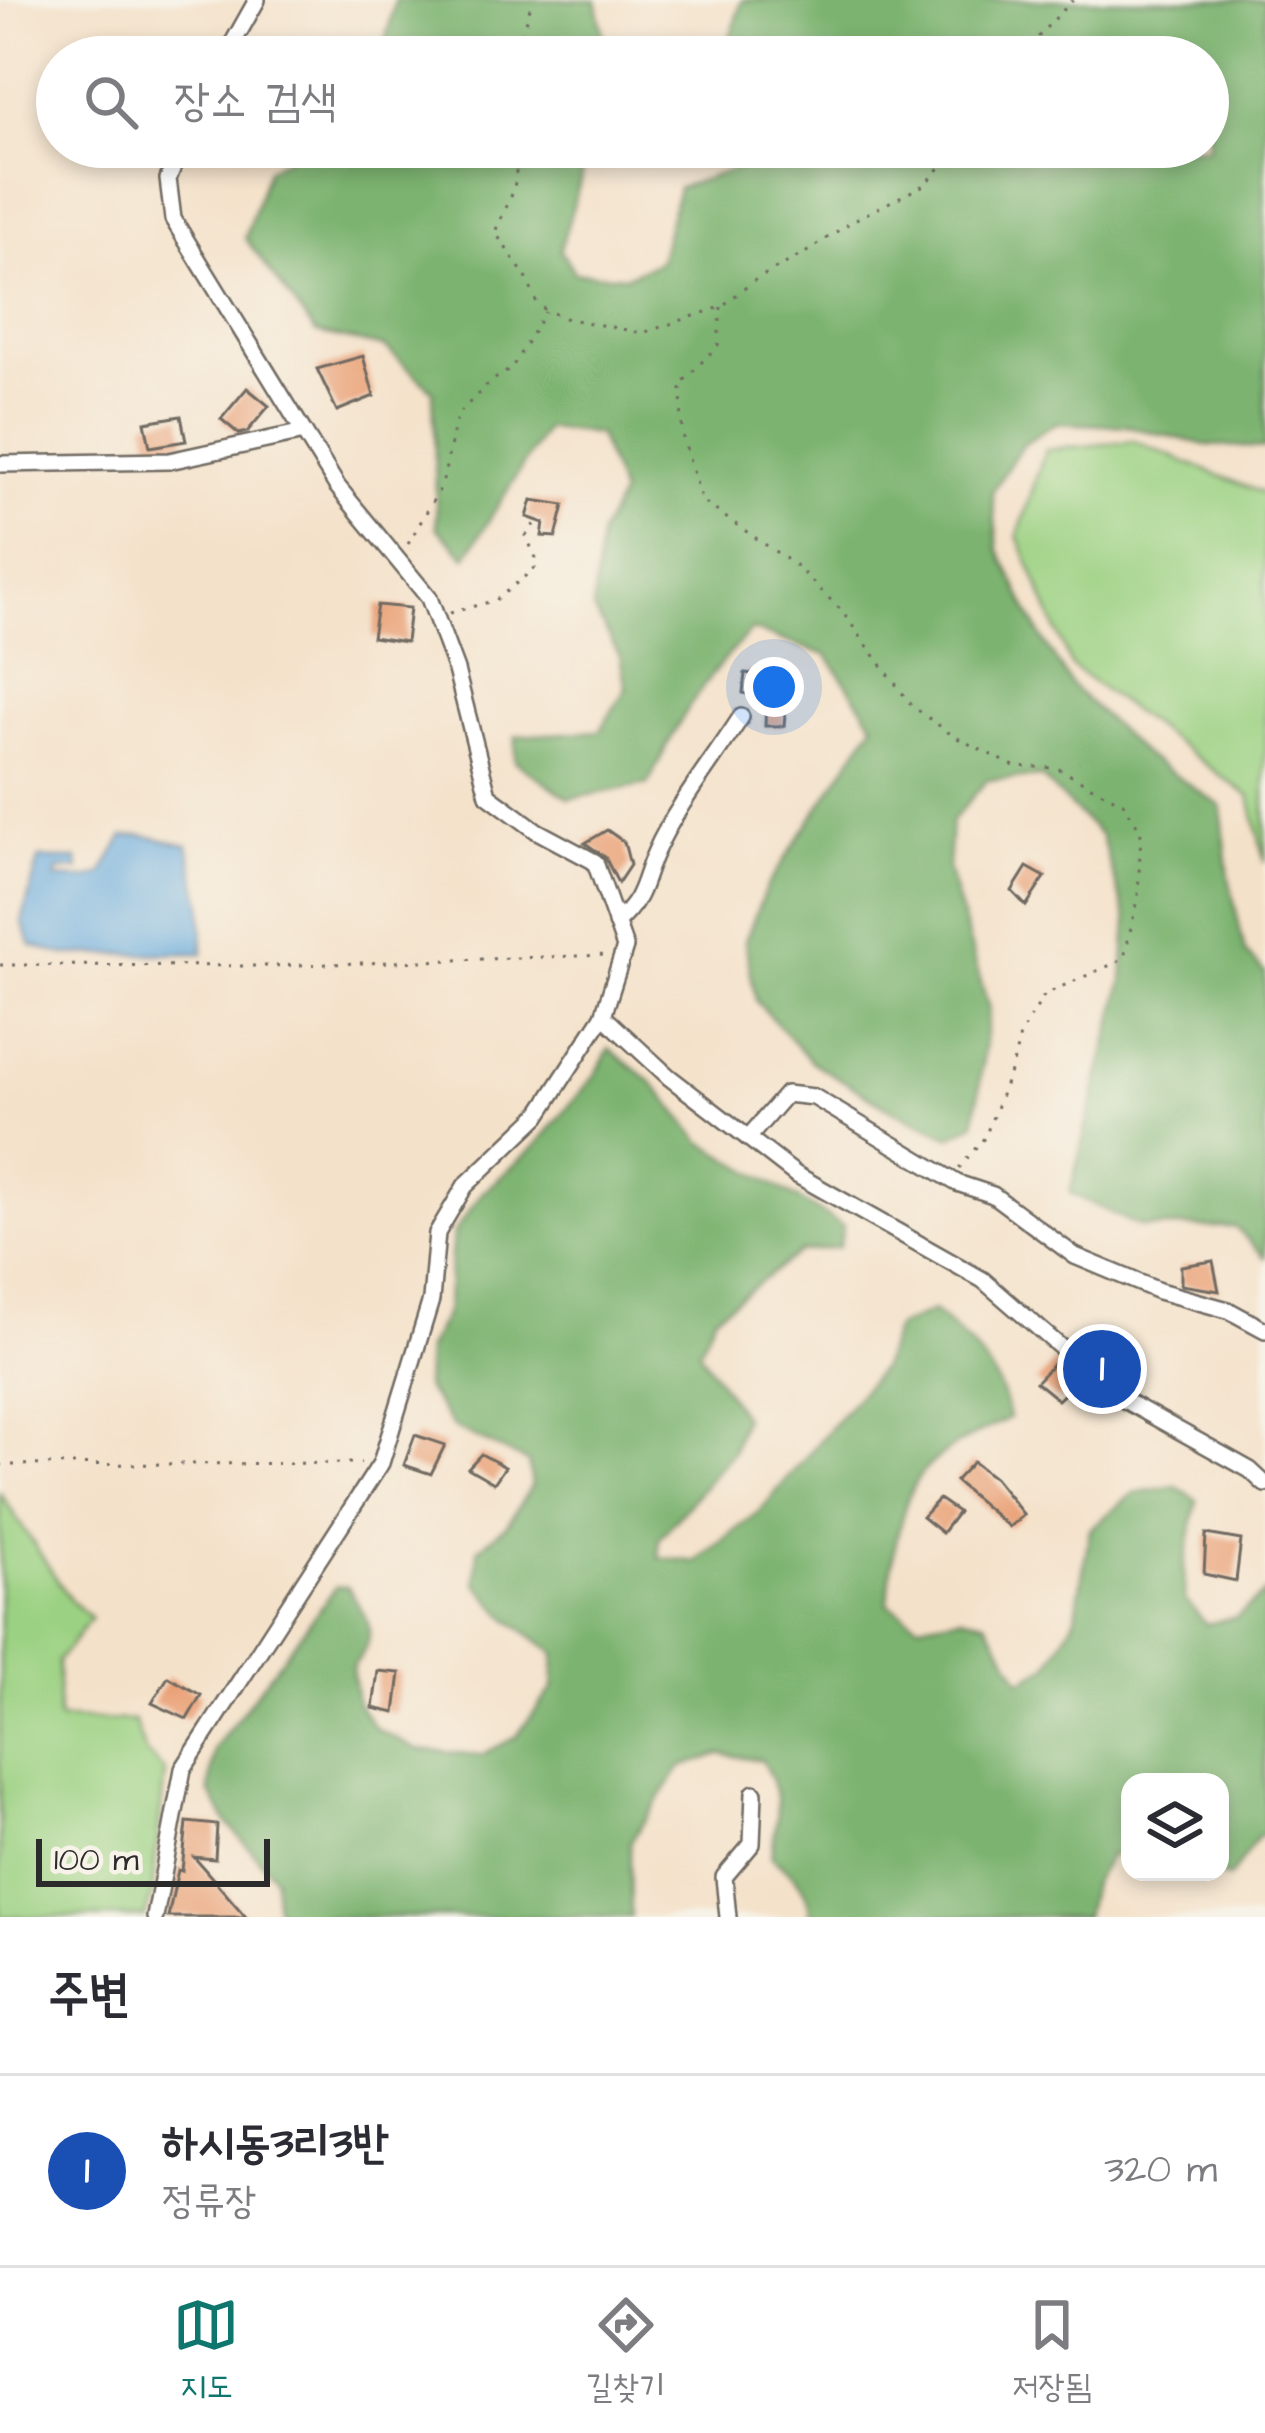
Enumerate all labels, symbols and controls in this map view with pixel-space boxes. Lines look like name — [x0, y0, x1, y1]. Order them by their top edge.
search box — [36, 36, 1229, 168]
icon: search — [78, 69, 144, 135]
text: 장소 검색 — [174, 71, 337, 133]
your location — [744, 657, 804, 717]
pin: 1 — [1063, 1324, 1141, 1414]
map controls — [1121, 1773, 1229, 1881]
button: layers — [1121, 1773, 1229, 1881]
scale bar — [36, 1833, 270, 1886]
text: 100 m — [54, 1837, 139, 1883]
text: 주변 — [48, 1960, 130, 2031]
text: 하시동3리3반 — [162, 2113, 389, 2175]
text: 1 — [85, 2144, 90, 2198]
text: 320 m — [1104, 2144, 1217, 2198]
text: 정류장 — [162, 2175, 256, 2229]
tab: 지도 — [173, 2292, 239, 2410]
tab: 길찾기 — [586, 2292, 665, 2410]
tab: 저장됨 — [1012, 2292, 1092, 2410]

